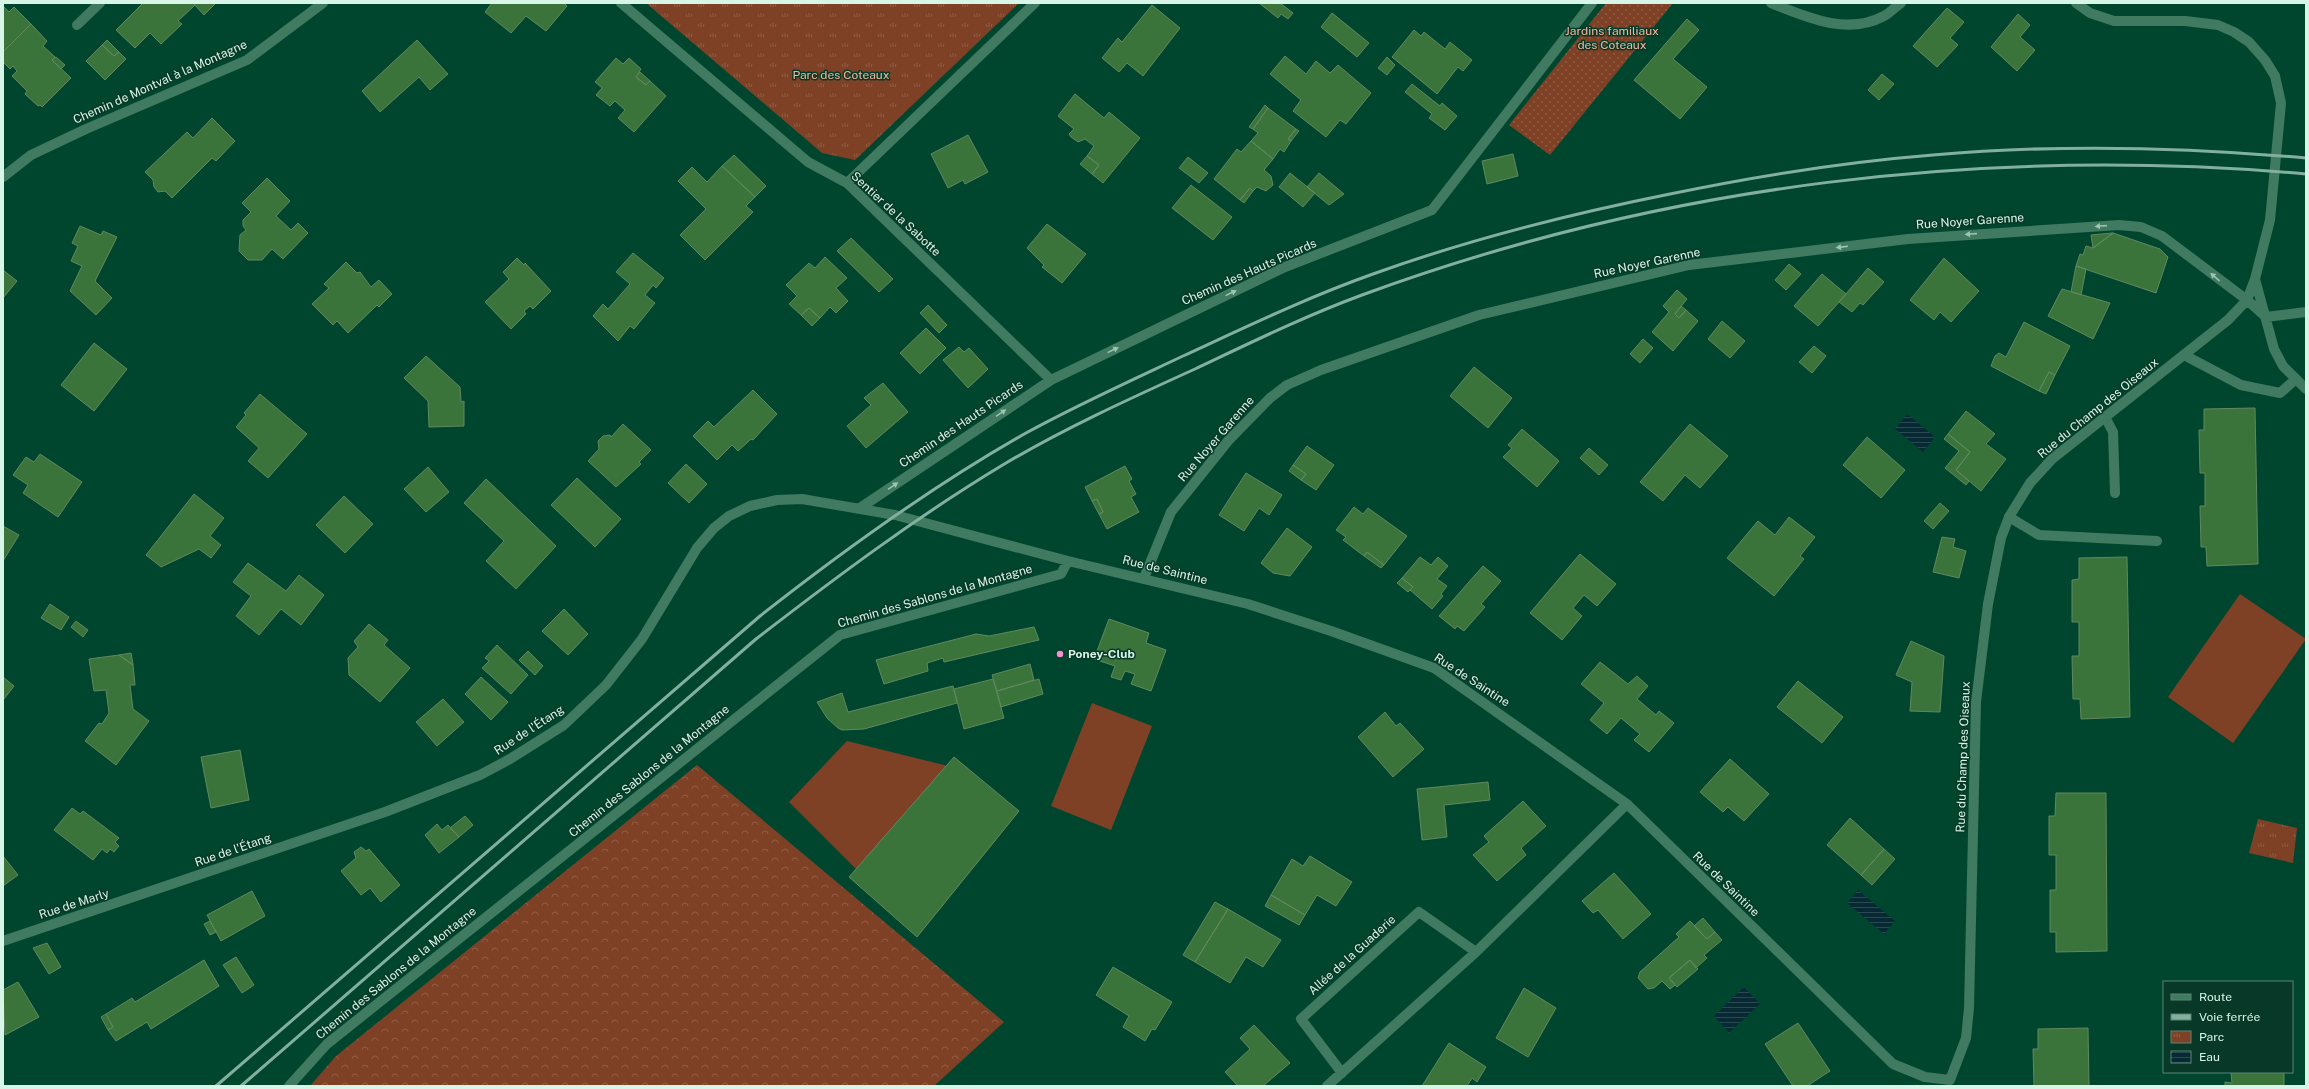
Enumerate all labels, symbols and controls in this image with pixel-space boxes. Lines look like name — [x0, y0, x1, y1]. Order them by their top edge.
park label: Jardins familiaux des Coteaux — [1565, 24, 1659, 52]
street label: Chemin de Montval à la Montagne — [71, 37, 249, 127]
park label: Parc des Coteaux — [792, 68, 890, 82]
street label: Sentier de la Sabotte — [848, 169, 944, 259]
street label: Rue Noyer Garenne — [1915, 210, 2025, 232]
one-way arrow — [2094, 223, 2107, 229]
one-way arrow — [1965, 231, 1977, 238]
street label: Chemin des Hauts Picards — [1180, 236, 1318, 308]
one-way arrow — [1836, 243, 1848, 250]
street label: Rue Noyer Garenne — [1592, 245, 1702, 281]
one-way arrow — [2210, 272, 2220, 281]
one-way arrow — [1225, 290, 1236, 296]
one-way arrow — [1108, 347, 1119, 353]
street label: Rue du Champ des Oiseaux — [2035, 355, 2161, 461]
street label: Chemin des Hauts Picards — [897, 377, 1025, 471]
street label: Rue Noyer Garenne — [1175, 393, 1257, 485]
one-way arrow — [995, 410, 1006, 417]
one-way arrow — [887, 482, 898, 490]
street label: Rue de Saintine — [1121, 553, 1209, 587]
street label: Chemin des Sablons de la Montagne — [836, 561, 1034, 631]
place label: Poney-Club — [1068, 647, 1135, 661]
marker: Poney-Club — [1055, 649, 1065, 659]
street label: Rue de Saintine — [1432, 650, 1512, 710]
street label: Rue du Champ des Oiseaux — [1953, 681, 1973, 833]
street label: Rue de l'Étang — [492, 702, 566, 758]
street label: Chemin des Sablons de la Montagne — [566, 702, 732, 840]
street label: Rue de l'Étang — [193, 830, 273, 870]
street label: Rue de Saintine — [1690, 849, 1762, 919]
street label: Rue de Marly — [37, 886, 111, 922]
street label: Chemin des Sablons de la Montagne — [313, 904, 479, 1042]
street label: Allée de la Guaderie — [1306, 912, 1399, 998]
legend — [2163, 981, 2293, 1073]
text: Route — [2199, 990, 2232, 1004]
text: Voie ferrée — [2199, 1010, 2260, 1024]
text: Parc — [2199, 1030, 2224, 1044]
text: Eau — [2199, 1050, 2220, 1064]

